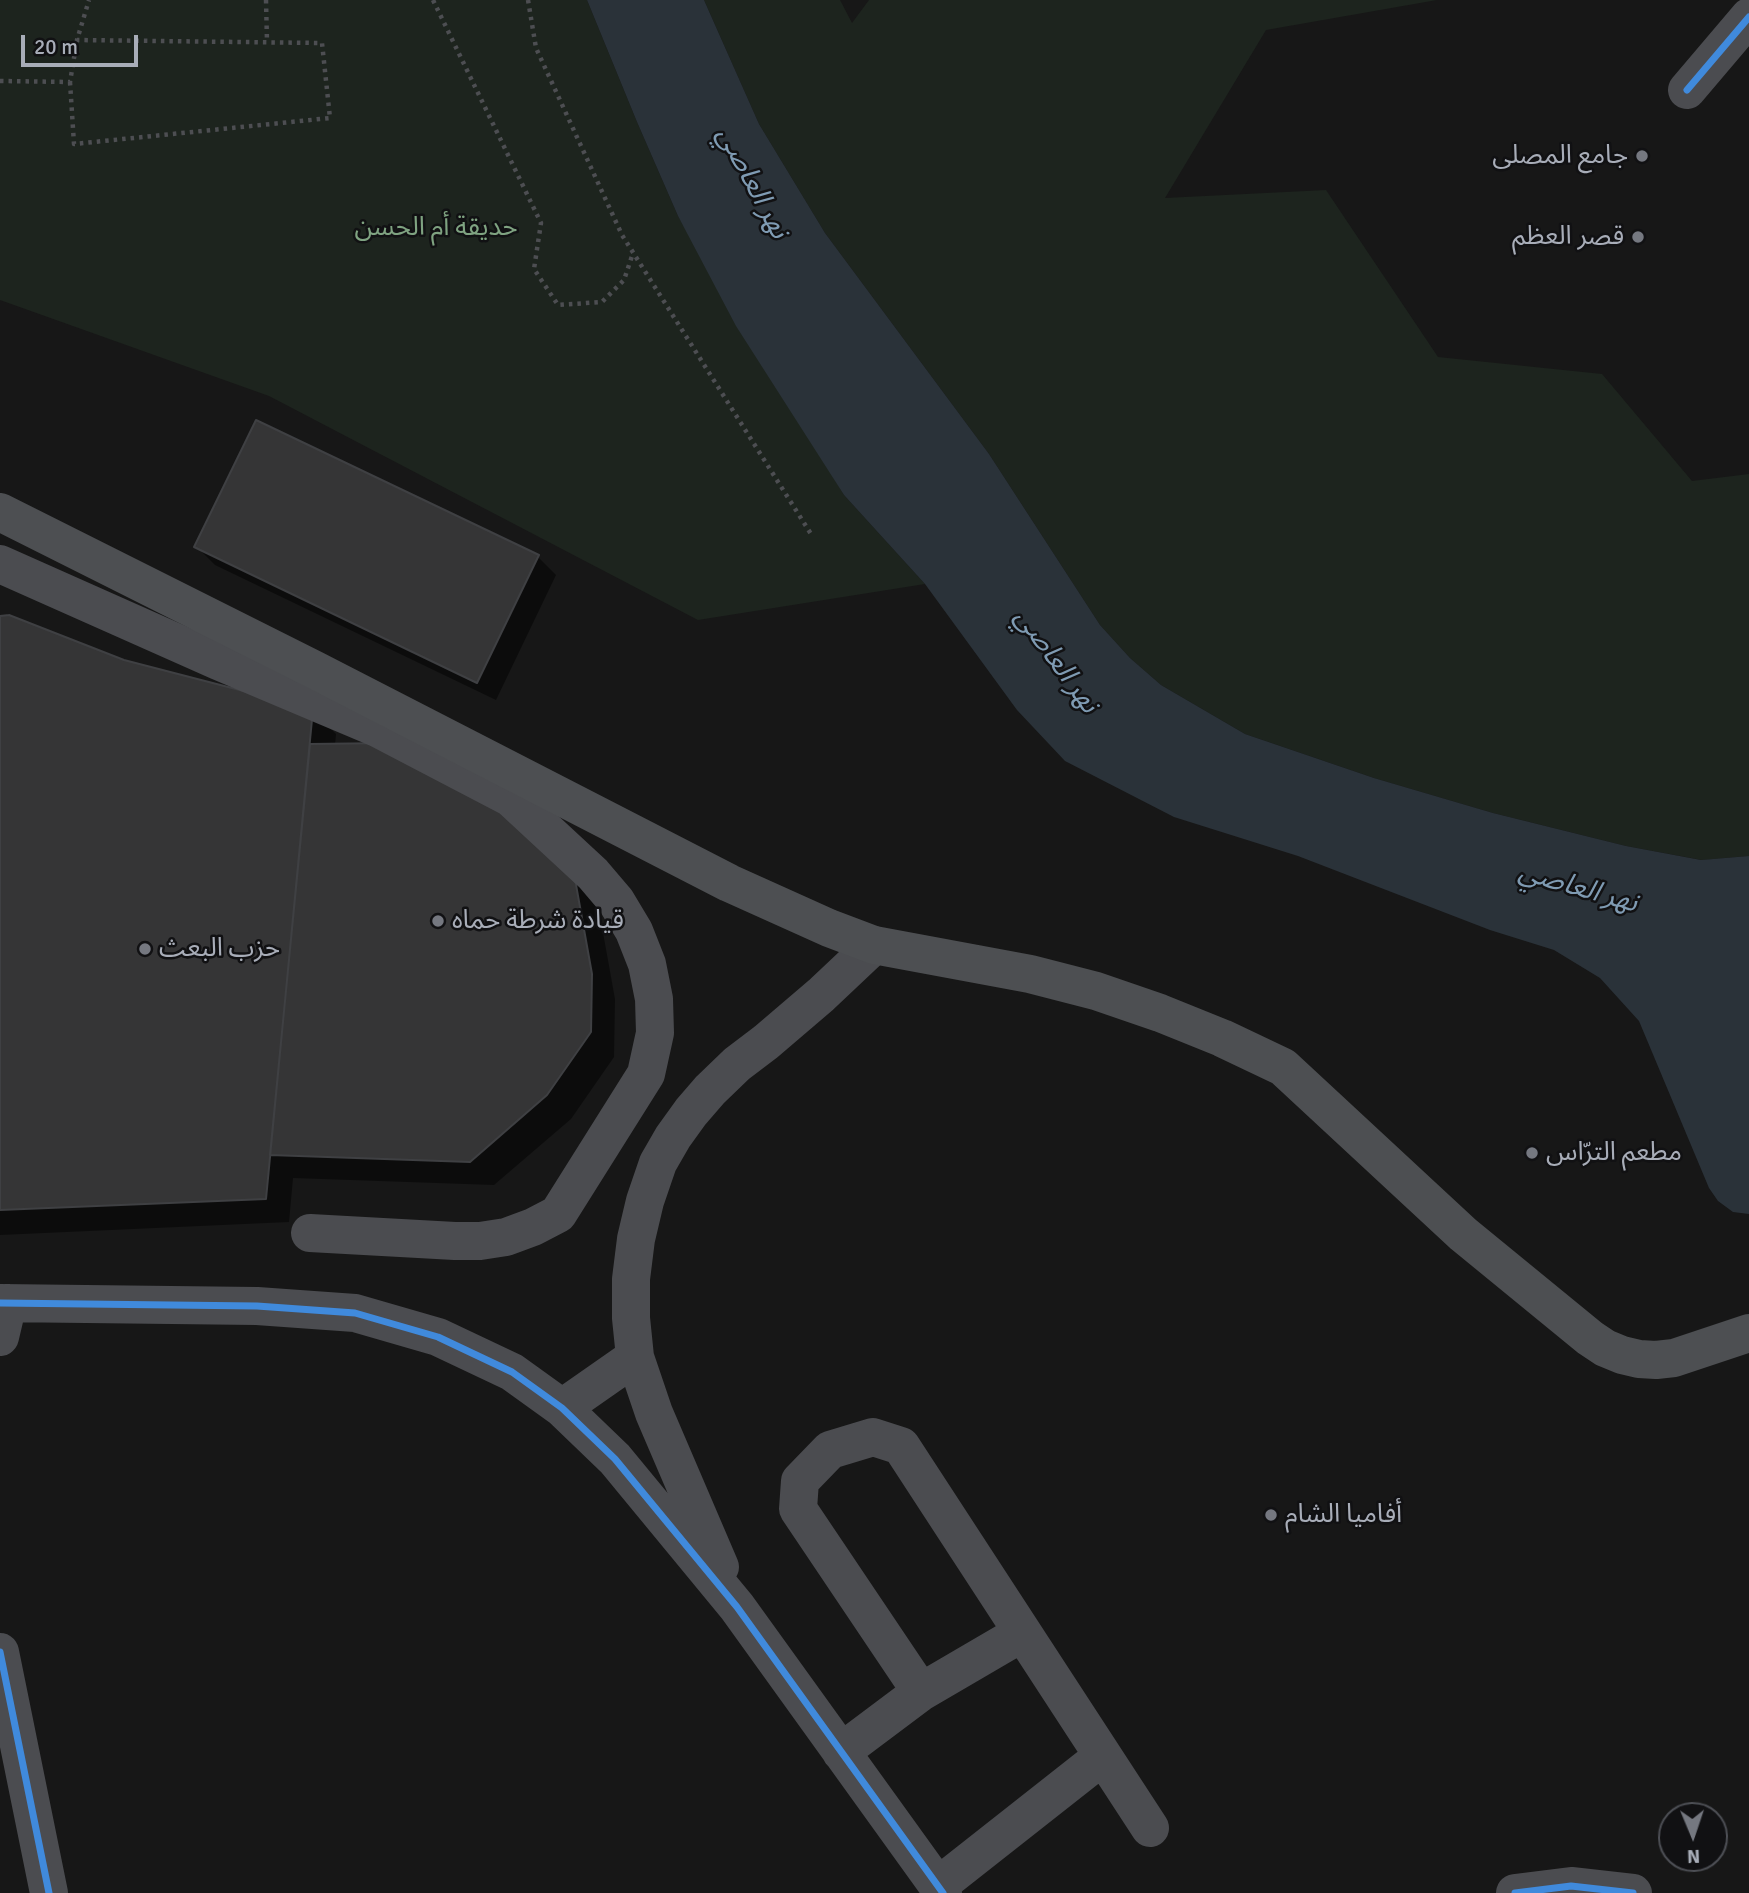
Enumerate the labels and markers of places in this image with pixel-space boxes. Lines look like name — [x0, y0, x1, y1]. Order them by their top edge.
place label: جامع المصلى — [1492, 140, 1628, 172]
marker: جامع المصلى — [1634, 148, 1650, 164]
place label: قصر العظم — [1512, 221, 1624, 253]
marker: قصر العظم — [1630, 229, 1646, 245]
place label: قيادة شرطة حماه — [452, 905, 624, 937]
marker: قيادة شرطة حماه — [430, 913, 446, 929]
place label: حزب البعث — [159, 933, 280, 965]
marker: حزب البعث — [137, 941, 153, 957]
place label: مطعم الترّاس — [1546, 1137, 1682, 1169]
marker: مطعم الترّاس — [1524, 1145, 1540, 1161]
place label: أفاميا الشام — [1285, 1499, 1402, 1531]
marker: أفاميا الشام — [1263, 1507, 1279, 1523]

